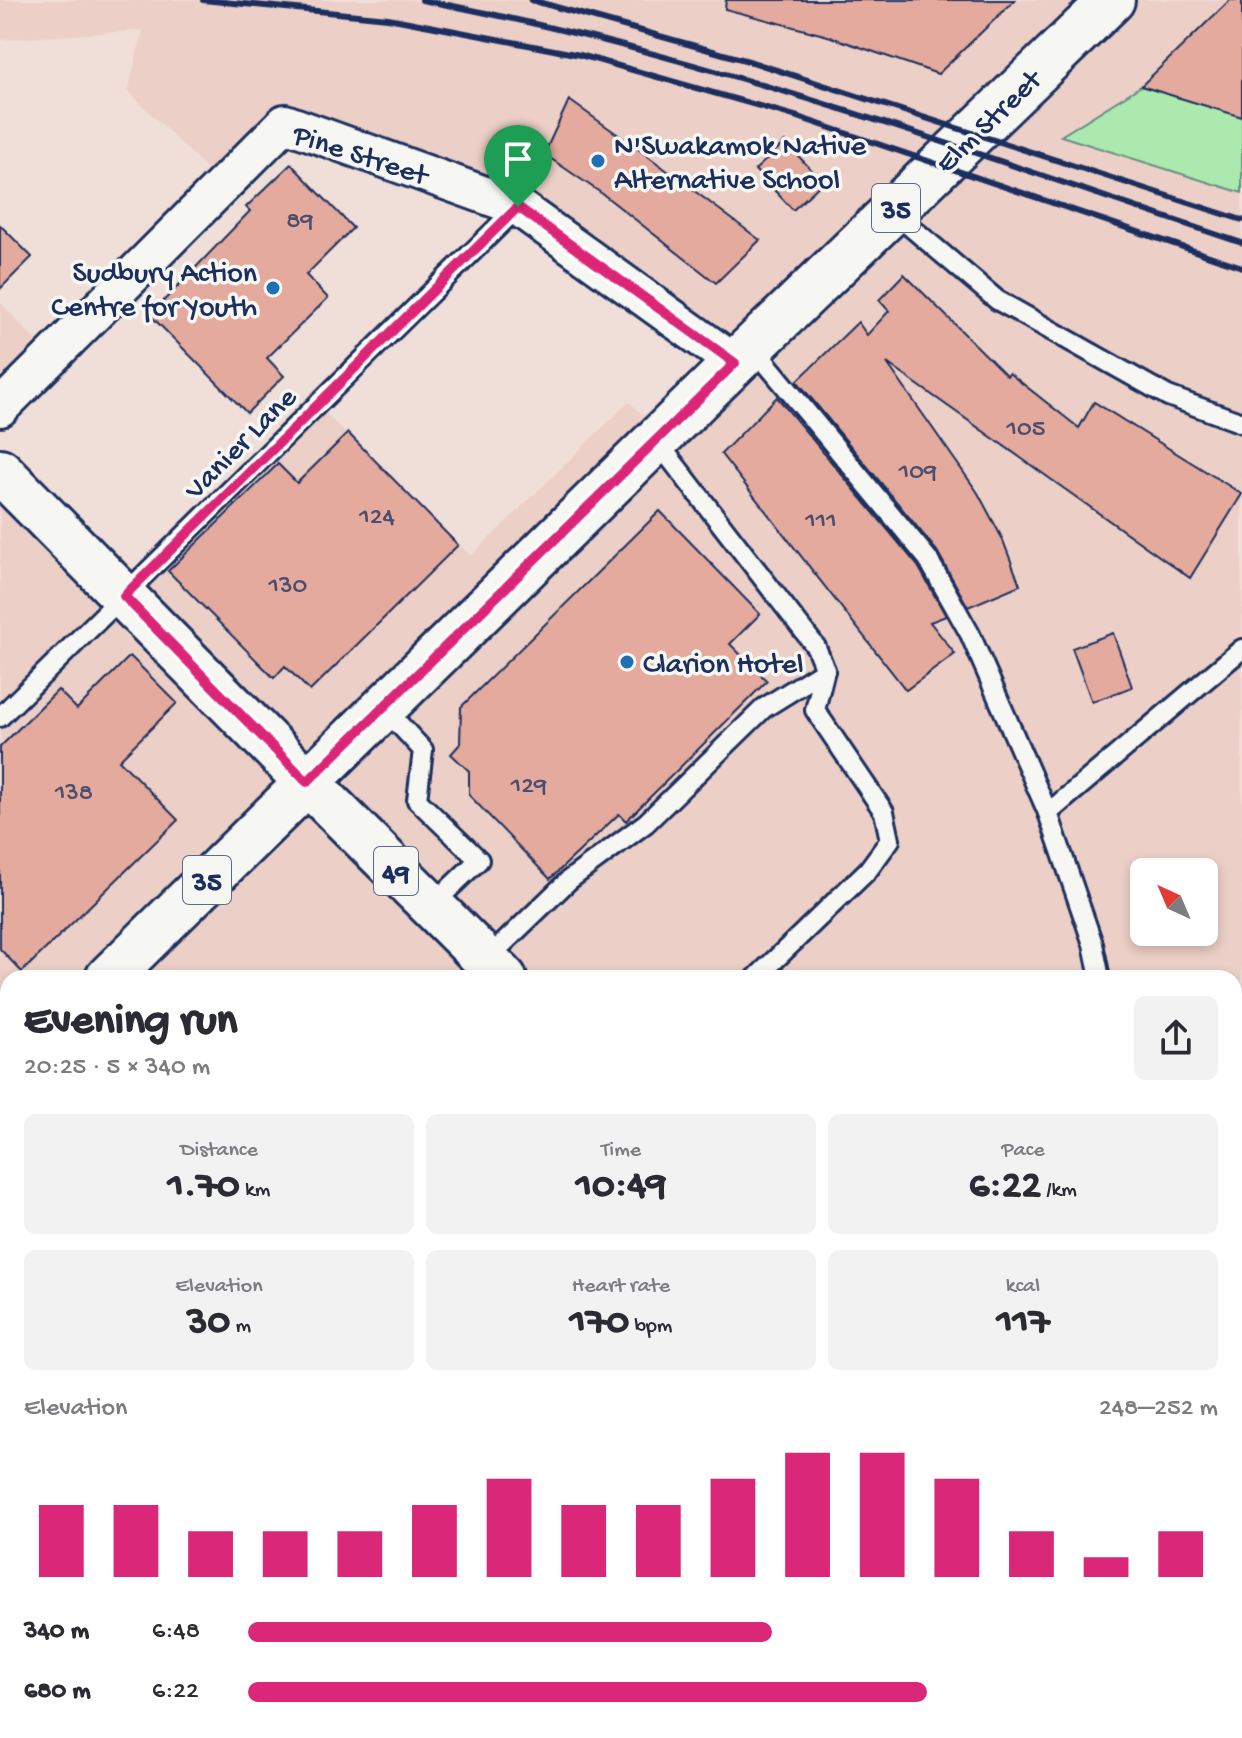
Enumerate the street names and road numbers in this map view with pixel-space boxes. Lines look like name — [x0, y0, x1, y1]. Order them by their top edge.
street label: Elm Street — [930, 62, 1052, 182]
street label: Pine Street — [287, 119, 434, 196]
road number: 35 — [872, 184, 920, 232]
street label: Vanier Lane — [178, 381, 306, 509]
road number: 49 — [374, 847, 418, 895]
road number: 35 — [183, 856, 231, 904]

